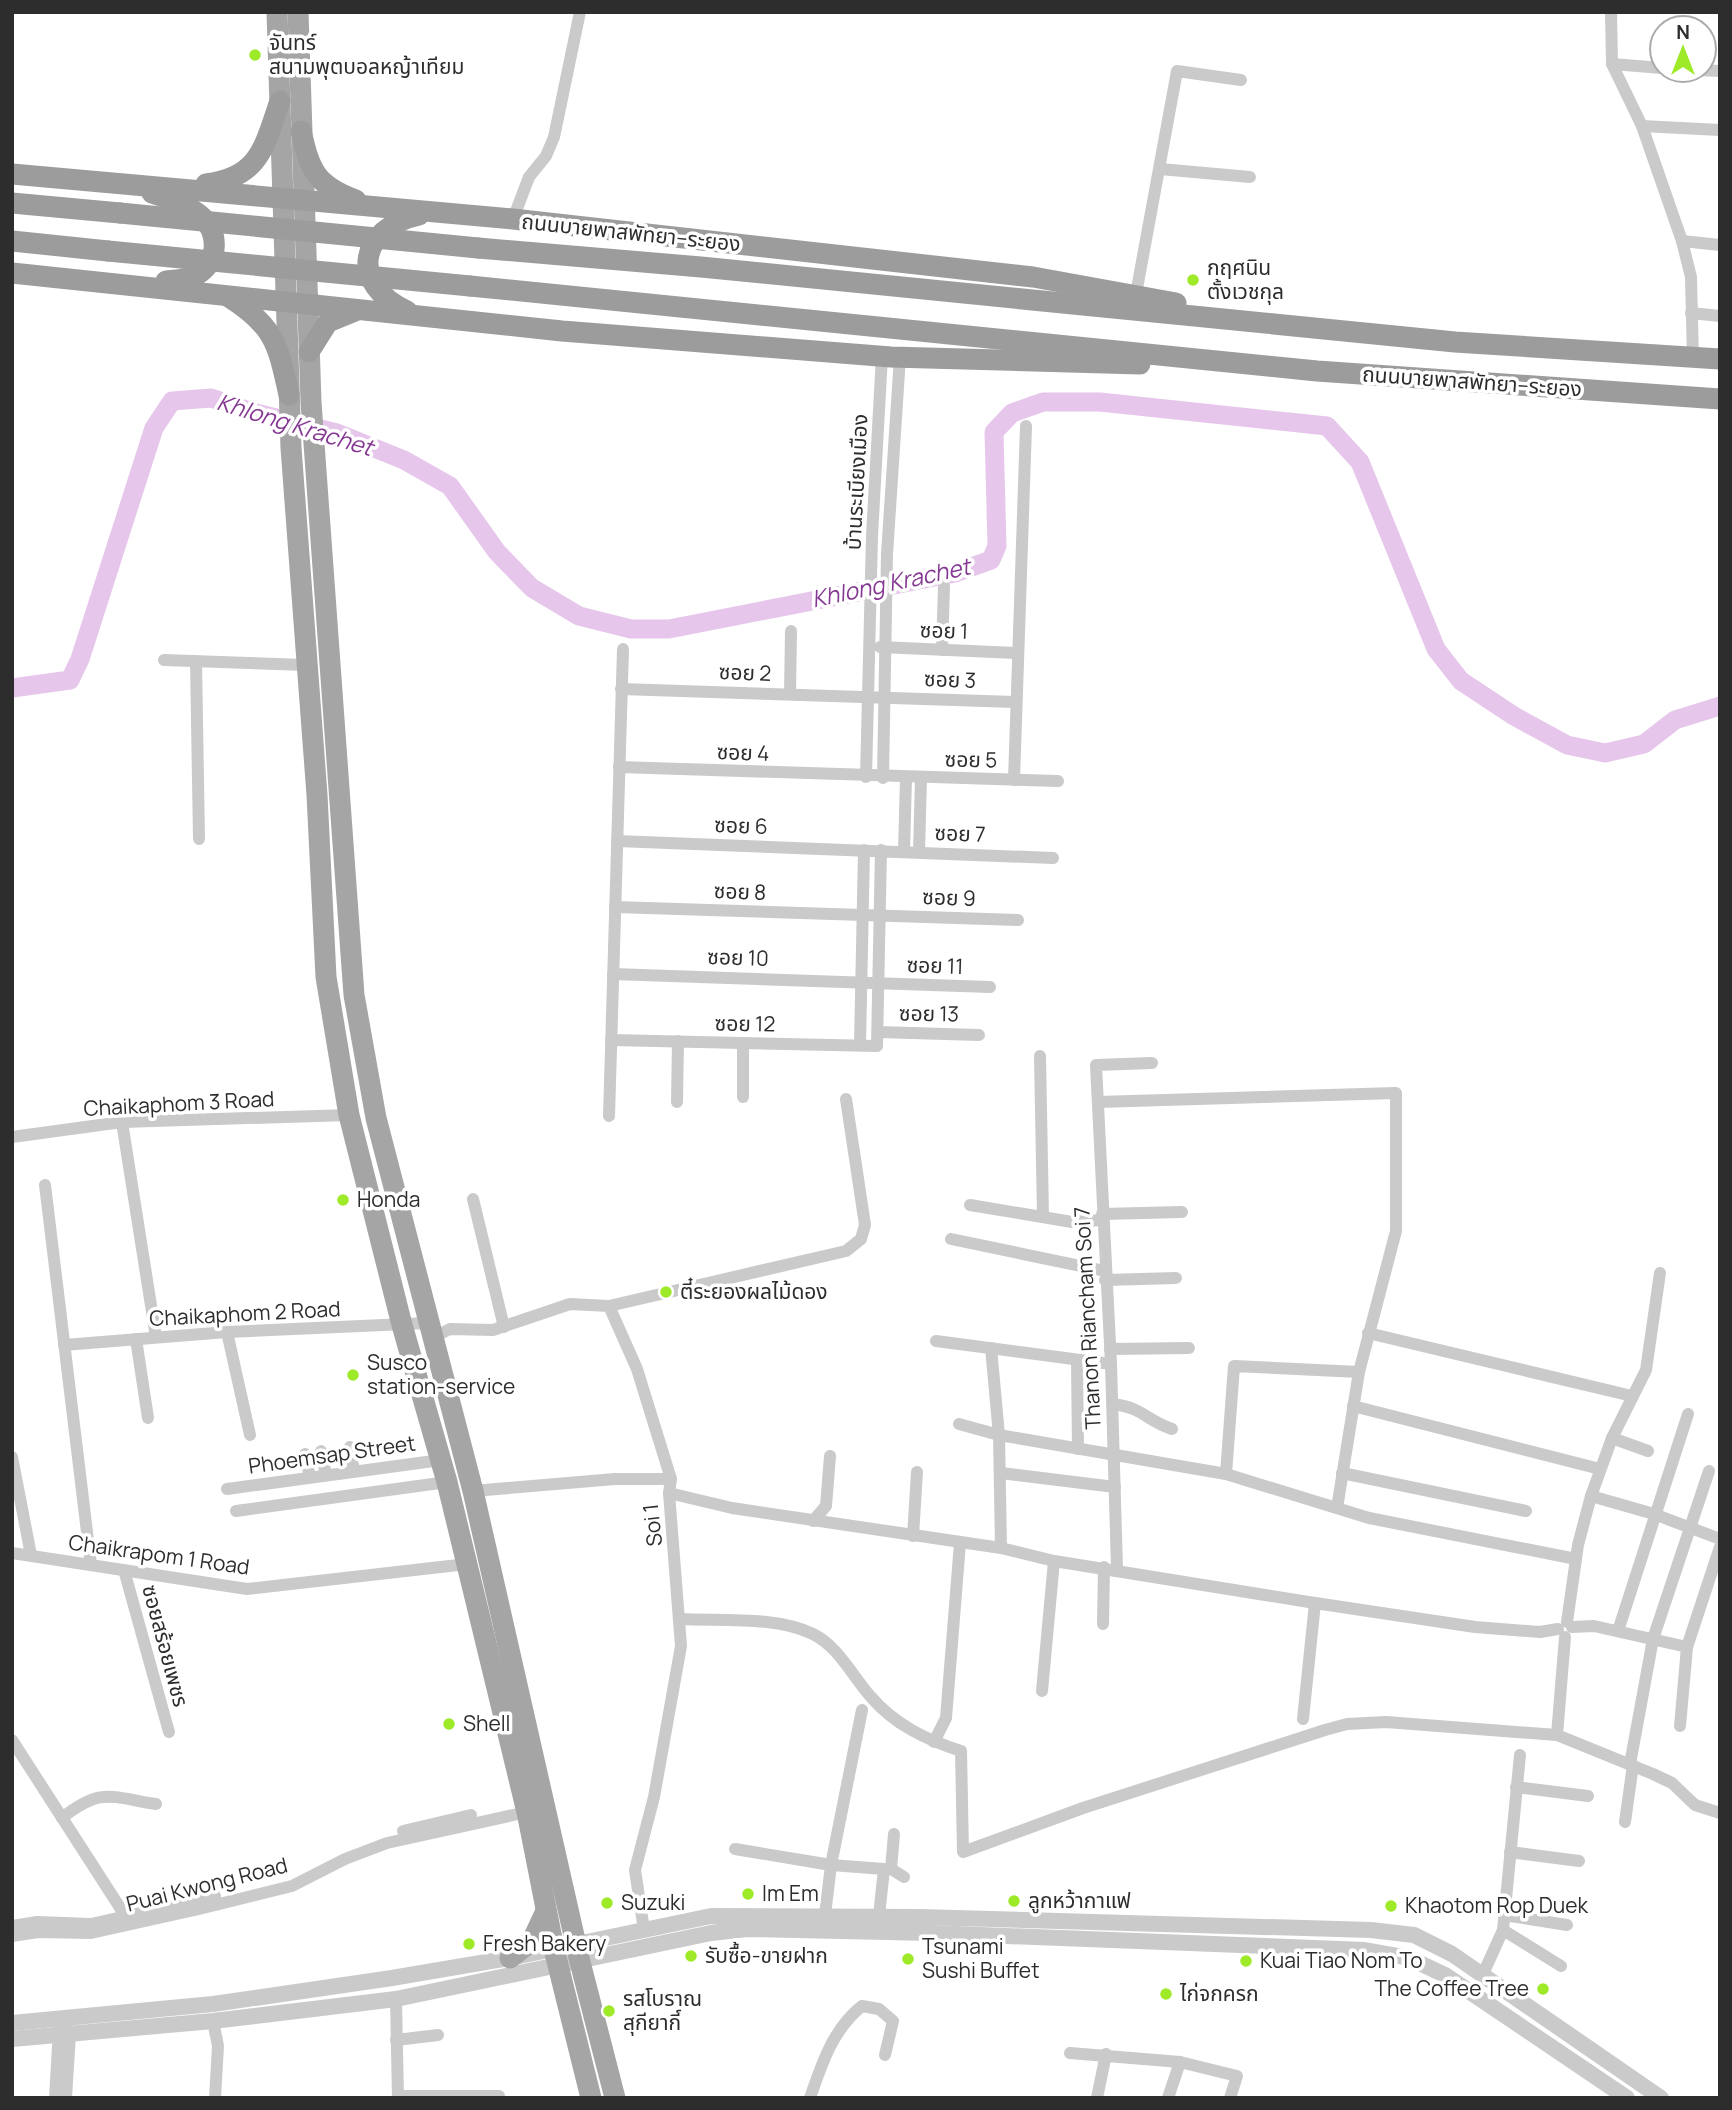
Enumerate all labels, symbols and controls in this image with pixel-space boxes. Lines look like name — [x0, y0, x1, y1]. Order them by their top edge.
north arrow — [1648, 14, 1718, 84]
text: N — [1676, 19, 1690, 45]
place label: จันทร์ สนามพุตบอลหญ้าเทียม — [269, 28, 464, 80]
marker: จันทร์ สนามพุตบอลหญ้าเทียม — [247, 47, 263, 63]
street label: ถนนบายพาสพัทยา–ระยอง — [520, 207, 742, 257]
place label: กฤศนิน ตั้งเวชกุล — [1207, 253, 1284, 305]
marker: กฤศนิน ตั้งเวชกุล — [1185, 272, 1201, 288]
street label: ถนนบายพาสพัทยา–ระยอง — [1361, 359, 1583, 403]
water label: Khlong Krachet — [213, 385, 380, 464]
street label: บ้านระเบียงเมือง — [838, 413, 874, 551]
water label: Khlong Krachet — [808, 549, 976, 614]
street label: ซอย 1 — [919, 615, 969, 645]
street label: ซอย 2 — [718, 657, 772, 687]
street label: ซอย 3 — [924, 664, 977, 694]
street label: ซอย 4 — [716, 737, 770, 767]
street label: ซอย 5 — [945, 745, 998, 773]
street label: ซอย 6 — [714, 810, 768, 840]
street label: ซอย 7 — [934, 818, 986, 848]
street label: ซอย 8 — [713, 876, 767, 906]
street label: ซอย 9 — [922, 882, 976, 912]
street label: ซอย 10 — [707, 942, 769, 972]
street label: ซอย 11 — [906, 950, 964, 980]
street label: ซอย 13 — [899, 998, 959, 1028]
street label: ซอย 12 — [714, 1008, 776, 1038]
street label: Chaikaphom 3 Road — [83, 1084, 275, 1122]
place label: Honda — [357, 1185, 420, 1213]
marker: Honda — [335, 1192, 351, 1208]
street label: Thanon Riancham Soi 7 — [1067, 1206, 1107, 1430]
place label: ตี๋ระยองผลไม้ดอง — [680, 1277, 828, 1305]
marker: ตี๋ระยองผลไม้ดอง — [658, 1284, 674, 1300]
street label: Chaikaphom 2 Road — [149, 1294, 341, 1332]
place label: Susco station-service — [367, 1348, 515, 1400]
marker: Susco station-service — [345, 1367, 361, 1383]
street label: Phoemsap Street — [247, 1428, 417, 1480]
street label: Soi 1 — [636, 1502, 668, 1548]
street label: Chaikrapom 1 Road — [67, 1527, 251, 1581]
street label: ซอยสร้อยเพชร — [136, 1582, 196, 1710]
place label: Shell — [463, 1709, 511, 1737]
marker: Shell — [441, 1716, 457, 1732]
street label: Puai Kwong Road — [123, 1850, 290, 1918]
place label: Im Em — [762, 1879, 819, 1907]
marker: Im Em — [740, 1886, 756, 1902]
place label: ลูกหว้ากาแฟ — [1028, 1886, 1131, 1914]
place label: Suzuki — [621, 1888, 685, 1916]
place label: Khaotom Rop Duek — [1405, 1891, 1589, 1919]
marker: ลูกหว้ากาแฟ — [1006, 1893, 1022, 1909]
marker: Suzuki — [599, 1895, 615, 1911]
marker: Khaotom Rop Duek — [1383, 1898, 1399, 1914]
place label: Fresh Bakery — [483, 1929, 606, 1957]
place label: Tsunami Sushi Buffet — [922, 1932, 1040, 1984]
marker: Fresh Bakery — [461, 1936, 477, 1952]
place label: รับซื้อ-ขายฝาก — [705, 1941, 828, 1969]
place label: Kuai Tiao Nom To — [1260, 1946, 1423, 1974]
marker: รับซื้อ-ขายฝาก — [683, 1948, 699, 1964]
marker: Tsunami Sushi Buffet — [900, 1951, 916, 1967]
marker: Kuai Tiao Nom To — [1238, 1953, 1254, 1969]
place label: The Coffee Tree — [1374, 1974, 1529, 2002]
place label: ไก่จกครก — [1179, 1979, 1259, 2007]
marker: The Coffee Tree — [1535, 1981, 1551, 1997]
place label: รสโบราณ สุกียากี์ — [623, 1984, 702, 2036]
marker: ไก่จกครก — [1158, 1986, 1174, 2002]
marker: รสโบราณ สุกียากี์ — [601, 2003, 617, 2019]

